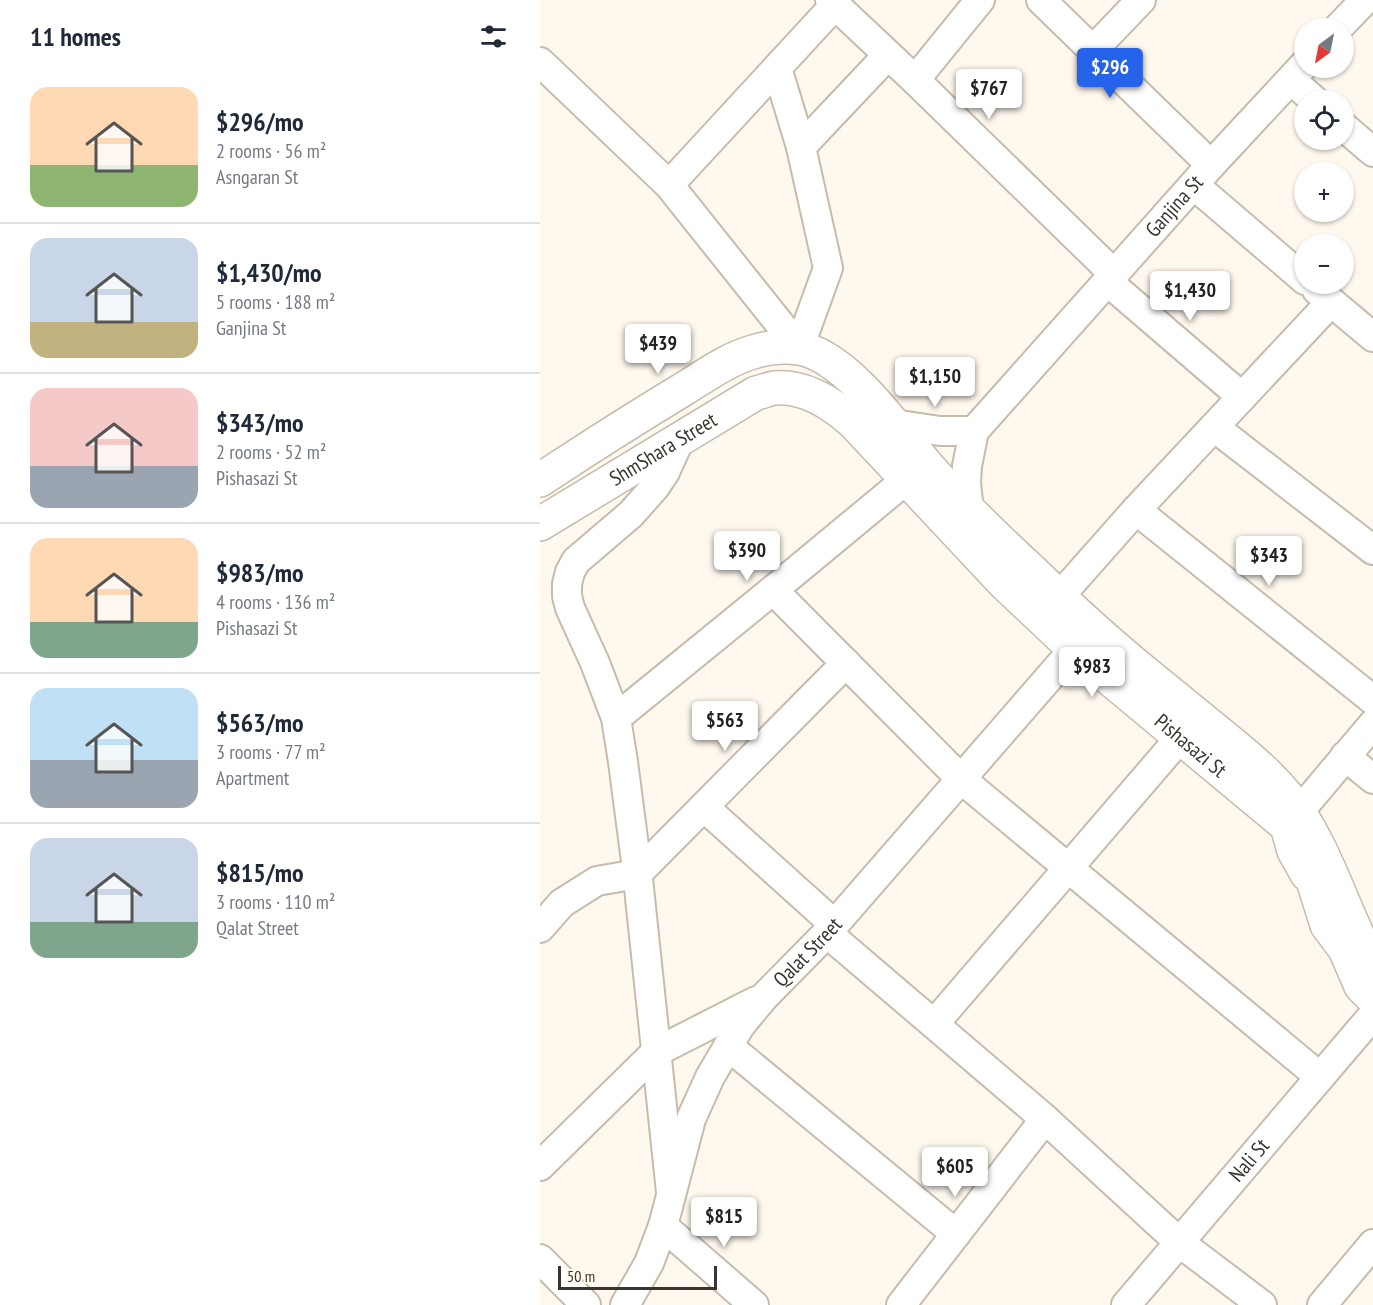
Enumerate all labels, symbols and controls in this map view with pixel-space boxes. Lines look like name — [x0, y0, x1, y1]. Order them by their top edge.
north arrow — [1294, 18, 1354, 78]
map controls — [1294, 18, 1354, 294]
text: 11 homes — [30, 20, 121, 53]
icon: filters — [477, 20, 510, 53]
pin: $296 — [1074, 48, 1146, 99]
text: $296 — [1091, 54, 1129, 80]
pin: $767 — [953, 69, 1025, 120]
text: $767 — [970, 75, 1008, 101]
button: locate — [1294, 90, 1354, 150]
text: $296/mo — [216, 105, 304, 138]
icon: home — [78, 111, 150, 183]
text: 2 rooms · 56 m² — [216, 138, 326, 164]
button: + — [1294, 162, 1354, 222]
text: Asngaran St — [216, 164, 298, 190]
street label: Ganjina St — [1139, 169, 1209, 242]
button: − — [1294, 234, 1354, 294]
text: $1,430/mo — [216, 256, 322, 289]
icon: home — [78, 262, 150, 334]
pin: $1,430 — [1141, 271, 1239, 322]
text: $1,430 — [1164, 277, 1216, 303]
text: 5 rooms · 188 m² — [216, 289, 335, 315]
text: Ganjina St — [216, 315, 286, 341]
pin: $439 — [622, 324, 694, 375]
text: $439 — [639, 330, 677, 356]
pin: $1,150 — [886, 357, 984, 408]
text: $1,150 — [909, 363, 961, 389]
text: $343/mo — [216, 406, 304, 439]
street label: ShmShara Street — [604, 406, 722, 492]
icon: home — [78, 412, 150, 484]
text: 2 rooms · 52 m² — [216, 439, 326, 465]
text: Pishasazi St — [216, 465, 298, 491]
pin: $390 — [711, 531, 783, 582]
pin: $343 — [1233, 536, 1305, 587]
text: $390 — [728, 537, 766, 563]
text: $343 — [1250, 542, 1288, 568]
text: $983/mo — [216, 556, 304, 589]
icon: home — [78, 562, 150, 634]
text: 4 rooms · 136 m² — [216, 589, 335, 615]
text: Pishasazi St — [216, 615, 298, 641]
pin: $983 — [1056, 647, 1128, 698]
text: $983 — [1073, 653, 1111, 679]
pin: $563 — [689, 701, 761, 752]
text: $563/mo — [216, 706, 304, 739]
text: $563 — [706, 707, 744, 733]
street label: Pishasazi St — [1149, 708, 1232, 783]
icon: home — [78, 712, 150, 784]
text: 3 rooms · 77 m² — [216, 739, 326, 765]
text: Apartment — [216, 765, 289, 791]
text: $815/mo — [216, 856, 304, 889]
icon: home — [78, 862, 150, 934]
text: 3 rooms · 110 m² — [216, 889, 335, 915]
street label: Qalat Street — [767, 911, 848, 993]
text: Qalat Street — [216, 915, 299, 941]
street label: Nali St — [1223, 1133, 1275, 1187]
pin: $605 — [919, 1147, 991, 1198]
text: $605 — [936, 1153, 974, 1179]
pin: $815 — [688, 1197, 760, 1248]
text: $815 — [705, 1203, 743, 1229]
scale bar — [558, 1263, 717, 1290]
text: 50 m — [567, 1266, 595, 1286]

